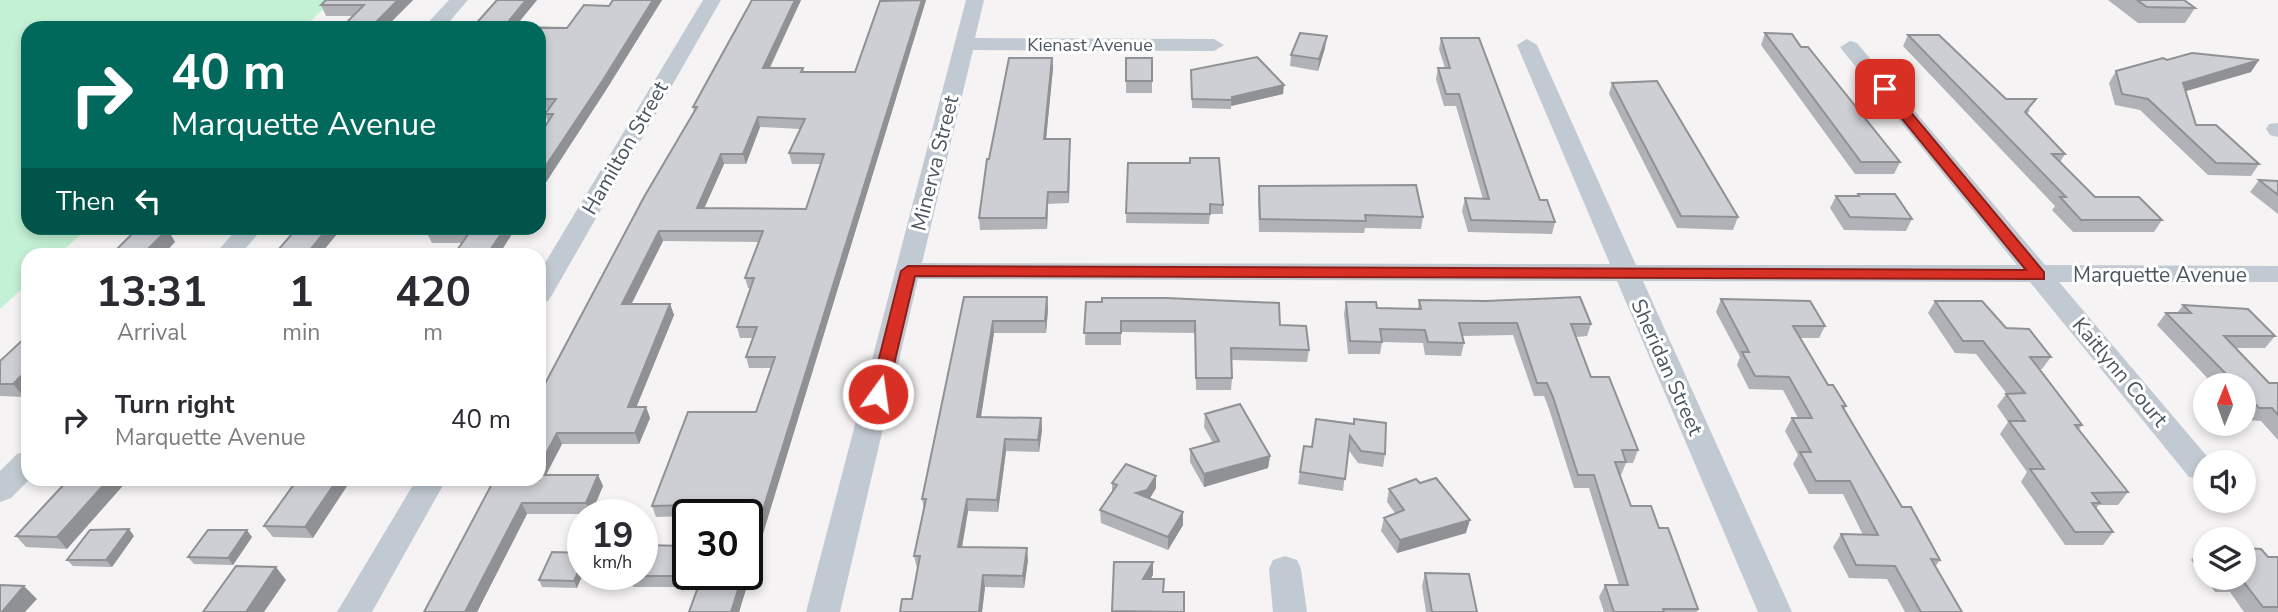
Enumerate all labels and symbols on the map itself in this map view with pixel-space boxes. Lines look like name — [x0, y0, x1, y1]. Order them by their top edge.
street label: Kienast Avenue — [1027, 33, 1153, 57]
pin — [1855, 59, 1915, 119]
street label: Hamilton Street — [575, 76, 675, 220]
street label: Minerva Street — [905, 92, 965, 234]
street label: Marquette Avenue — [2073, 261, 2247, 289]
street label: Sheridan Street — [1624, 294, 1710, 440]
street label: Kaitlynn Court — [2066, 311, 2174, 433]
position arrow — [841, 357, 915, 431]
north arrow — [2193, 373, 2256, 436]
speed limit sign: 30 — [672, 499, 763, 590]

